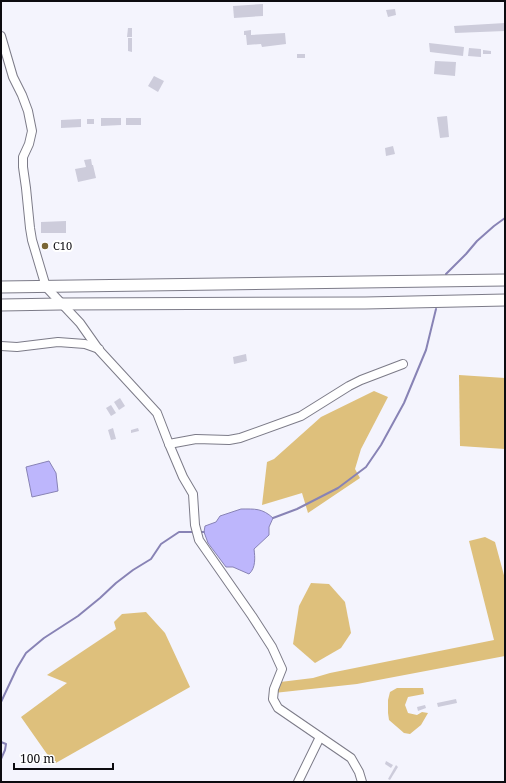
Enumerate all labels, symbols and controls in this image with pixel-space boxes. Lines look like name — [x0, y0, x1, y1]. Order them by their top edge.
place label: C10 — [53, 238, 72, 253]
marker: C10 — [40, 241, 50, 251]
scale bar — [14, 745, 113, 771]
text: 100 m — [20, 750, 55, 767]

